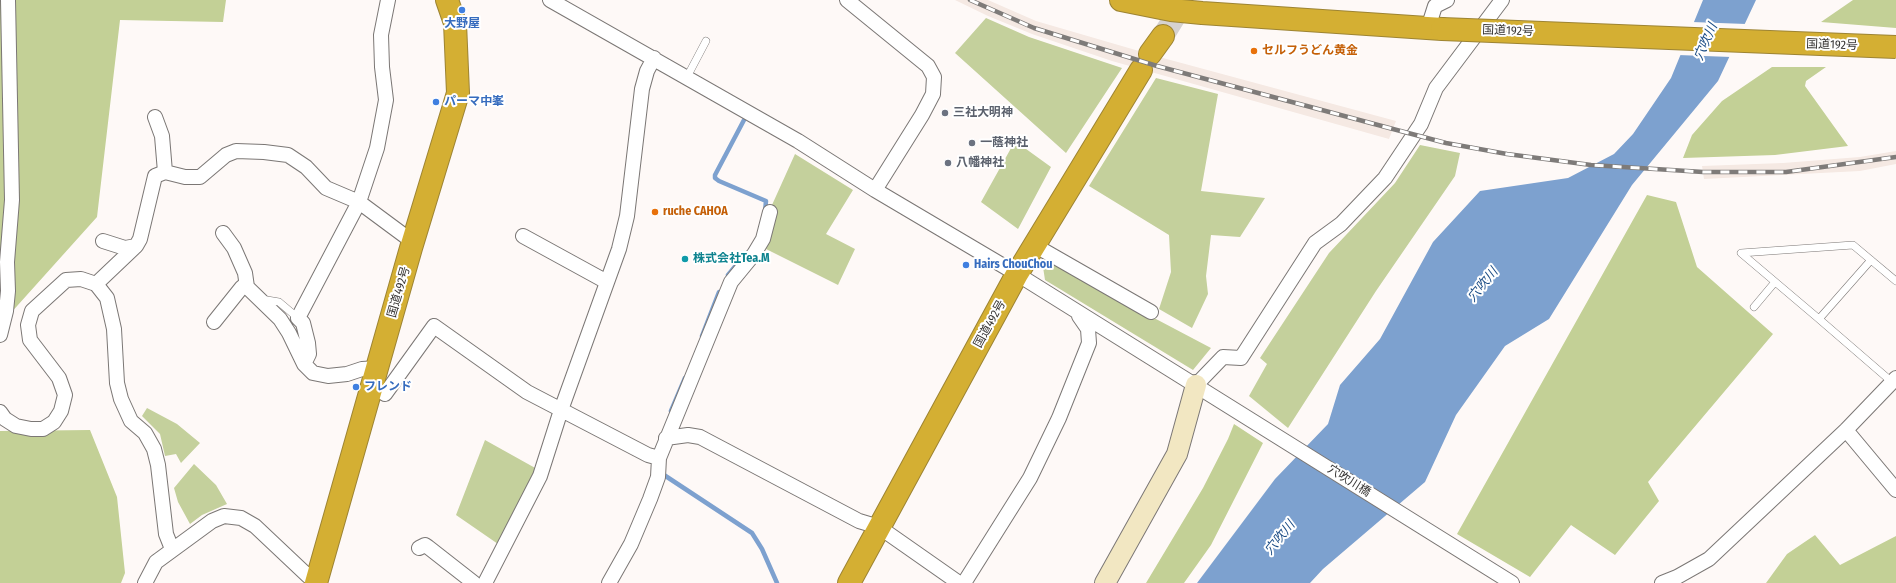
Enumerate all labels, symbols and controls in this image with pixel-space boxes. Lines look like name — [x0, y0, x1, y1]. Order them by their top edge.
marker: 大野屋 — [457, 5, 467, 15]
place label: 大野屋 — [444, 17, 480, 31]
water label: 穴吹川 — [1691, 21, 1721, 63]
street label: 国道192号 — [1482, 23, 1534, 39]
street label: 国道192号 — [1806, 37, 1858, 53]
place label: セルフうどん黄金 — [1262, 44, 1358, 58]
marker: セルフうどん黄金 — [1249, 46, 1259, 56]
place label: パーマ中峯 — [444, 95, 504, 109]
marker: パーマ中峯 — [431, 97, 441, 107]
place label: 三社大明神 — [953, 106, 1013, 120]
marker: 三社大明神 — [940, 108, 950, 118]
place label: 一蔭神社 — [980, 136, 1028, 150]
marker: 一蔭神社 — [967, 138, 977, 148]
place label: 八幡神社 — [956, 156, 1004, 170]
marker: 八幡神社 — [943, 158, 953, 168]
place label: ruche CAHOA — [663, 205, 728, 219]
marker: ruche CAHOA — [650, 207, 660, 217]
place label: 株式会社Tea.M — [693, 252, 770, 266]
marker: 株式会社Tea.M — [680, 254, 690, 264]
place label: Hairs ChouChou — [974, 258, 1053, 272]
marker: Hairs ChouChou — [961, 260, 971, 270]
street label: 国道492号 — [385, 265, 413, 319]
water label: 穴吹川 — [1465, 265, 1501, 305]
street label: 国道492号 — [971, 298, 1009, 350]
place label: フレンド — [364, 380, 412, 394]
marker: フレンド — [351, 382, 361, 392]
street label: 穴吹川橋 — [1325, 462, 1373, 500]
water label: 穴吹川 — [1262, 518, 1298, 558]

